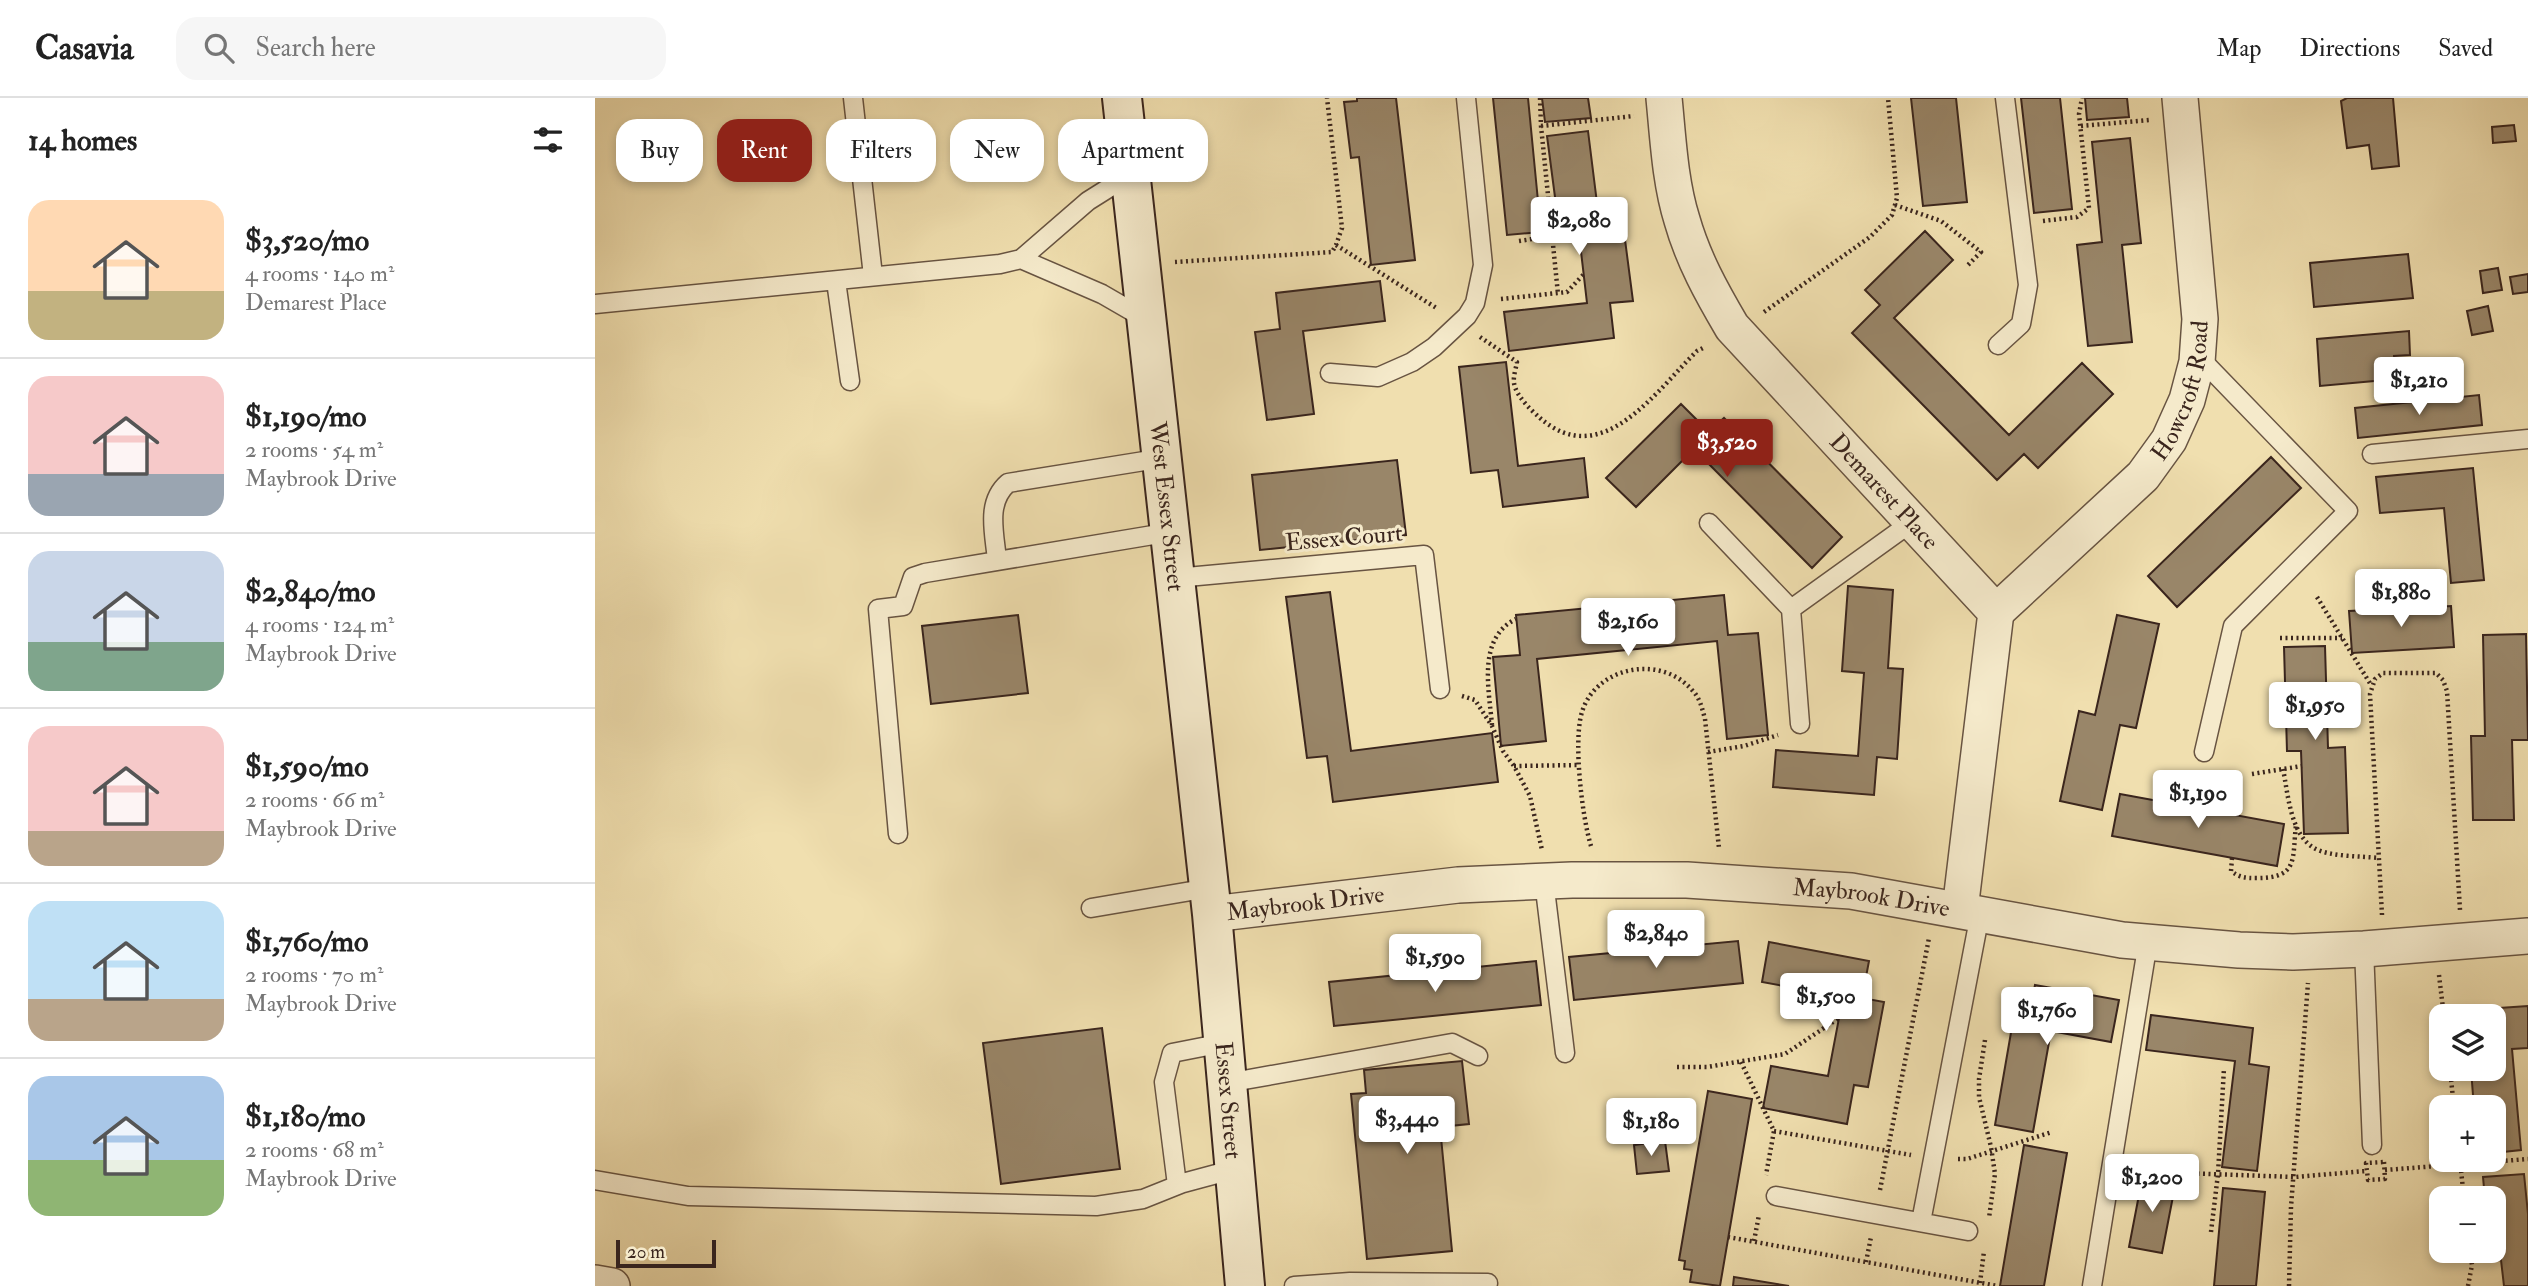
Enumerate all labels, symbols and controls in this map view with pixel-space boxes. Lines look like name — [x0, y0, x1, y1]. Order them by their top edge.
search box — [176, 17, 666, 80]
text: Casavia — [35, 28, 134, 69]
icon: search — [200, 29, 238, 67]
text: Search here — [256, 32, 376, 64]
text: Map — [2216, 33, 2261, 64]
text: Directions — [2299, 33, 2400, 64]
text: Saved — [2438, 33, 2493, 64]
chip: Buy — [616, 119, 703, 182]
chip: Rent — [717, 119, 812, 182]
chip: Filters — [826, 119, 936, 182]
chip: New — [950, 119, 1044, 182]
chip: Apartment — [1058, 119, 1208, 182]
icon: filters — [529, 121, 567, 159]
text: 14 homes — [28, 122, 137, 159]
pin: $2,080 — [1522, 198, 1636, 257]
text: $2,080 — [1547, 205, 1611, 234]
text: $3,520/mo — [245, 222, 369, 259]
icon: home — [84, 228, 168, 312]
text: 4 rooms · 140 m² — [245, 259, 394, 288]
text: Demarest Place — [245, 288, 387, 317]
street label: Howcroft Road — [2144, 319, 2215, 467]
pin: $1,210 — [2362, 358, 2476, 417]
text: $1,210 — [2390, 365, 2448, 394]
text: $1,190/mo — [245, 398, 367, 435]
icon: home — [84, 404, 168, 488]
street label: West Essex Street — [1142, 419, 1192, 593]
pin: $3,520 — [1670, 420, 1784, 479]
text: $3,520 — [1697, 427, 1757, 456]
street label: Demarest Place — [1823, 427, 1946, 556]
text: 2 rooms · 54 m² — [245, 435, 383, 464]
text: Maybrook Drive — [245, 464, 397, 493]
street label: Essex Court — [1284, 517, 1404, 559]
pin: $1,880 — [2344, 570, 2458, 629]
text: $2,840/mo — [245, 573, 375, 610]
text: $1,880 — [2371, 577, 2431, 606]
icon: home — [84, 579, 168, 663]
pin: $2,160 — [1571, 598, 1685, 658]
text: $2,160 — [1597, 606, 1659, 635]
text: 4 rooms · 124 m² — [245, 610, 394, 639]
text: Maybrook Drive — [245, 639, 397, 668]
pin: $1,950 — [2258, 682, 2372, 742]
text: $1,950 — [2285, 690, 2345, 719]
text: $1,590/mo — [245, 748, 369, 785]
icon: home — [84, 754, 168, 838]
pin: $1,190 — [2141, 770, 2255, 830]
text: $1,190 — [2169, 778, 2227, 807]
text: 2 rooms · 66 m² — [245, 785, 384, 814]
text: Maybrook Drive — [245, 814, 397, 843]
street label: Maybrook Drive — [1792, 872, 1952, 924]
street label: Maybrook Drive — [1225, 878, 1386, 928]
pin: $2,840 — [1599, 910, 1713, 970]
text: $2,840 — [1623, 918, 1689, 947]
text: $1,760/mo — [245, 923, 368, 960]
icon: home — [84, 929, 168, 1013]
pin: $1,590 — [1378, 934, 1492, 994]
text: $1,590 — [1405, 942, 1465, 971]
text: 2 rooms · 70 m² — [245, 960, 384, 989]
pin: $1,500 — [1769, 974, 1883, 1033]
text: $1,500 — [1796, 981, 1856, 1010]
pin: $1,760 — [1990, 988, 2104, 1047]
text: Maybrook Drive — [245, 989, 397, 1018]
text: $1,760 — [2017, 995, 2077, 1024]
map controls — [2429, 1004, 2506, 1263]
button: layers — [2429, 1004, 2506, 1081]
street label: Essex Street — [1208, 1040, 1249, 1160]
button: + — [2429, 1095, 2506, 1172]
pin: $3,440 — [1350, 1096, 1464, 1156]
text: $1,180/mo — [245, 1098, 365, 1135]
pin: $1,180 — [1594, 1098, 1708, 1158]
icon: home — [84, 1104, 168, 1188]
text: $3,440 — [1375, 1104, 1439, 1133]
text: $1,180 — [1622, 1106, 1680, 1135]
text: 2 rooms · 68 m² — [245, 1135, 384, 1164]
pin: $1,200 — [2095, 1154, 2209, 1214]
text: $1,200 — [2121, 1162, 2183, 1191]
text: Maybrook Drive — [245, 1164, 397, 1193]
button: − — [2429, 1186, 2506, 1263]
scale bar — [616, 1237, 716, 1269]
text: 20 m — [627, 1240, 665, 1264]

